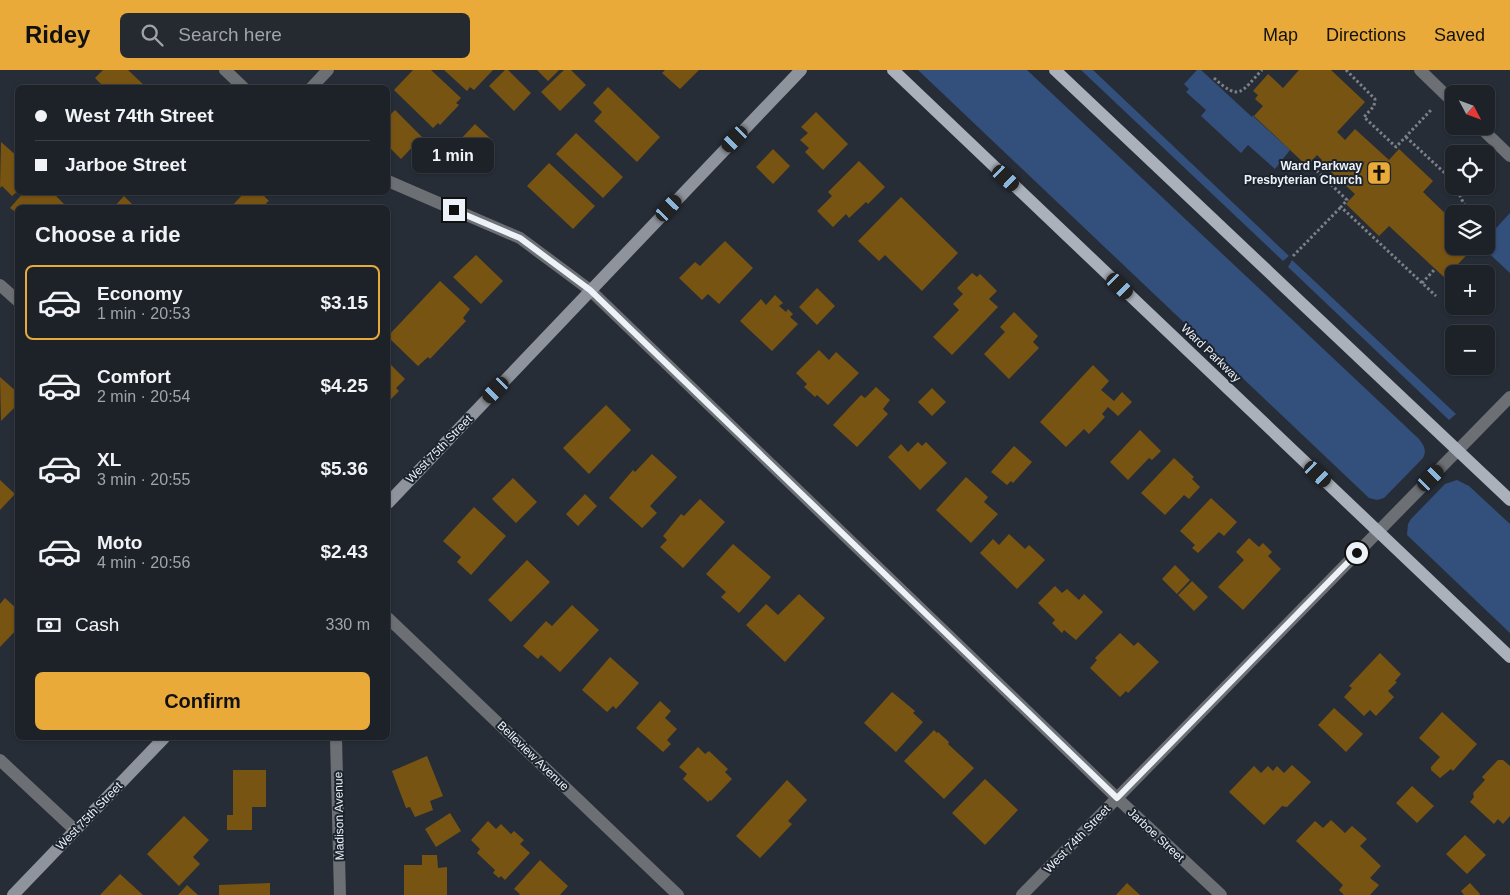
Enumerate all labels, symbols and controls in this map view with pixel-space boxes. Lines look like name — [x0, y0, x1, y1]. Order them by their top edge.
search box — [120, 13, 470, 58]
text: Ridey — [25, 21, 90, 48]
icon: search — [138, 21, 166, 49]
text: Search here — [178, 24, 282, 45]
text: Map — [1263, 25, 1298, 45]
text: Directions — [1326, 25, 1406, 45]
text: Saved — [1434, 25, 1485, 45]
north arrow — [1445, 85, 1495, 135]
map controls — [1445, 85, 1495, 375]
text: West 74th Street — [65, 105, 214, 126]
car — [719, 123, 750, 155]
callout: 1 min — [413, 138, 495, 172]
button: locate — [1445, 145, 1495, 195]
text: 1 min — [432, 147, 474, 164]
text: Jarboe Street — [65, 154, 186, 175]
place label: Ward Parkway Presbyterian Church — [1244, 159, 1362, 187]
church icon: Ward Parkway Presbyterian Church — [1366, 160, 1392, 186]
car — [989, 162, 1022, 194]
car — [653, 192, 684, 224]
route end — [443, 199, 465, 221]
button: layers — [1445, 205, 1495, 255]
text: Choose a ride — [35, 222, 180, 247]
button: + — [1445, 265, 1495, 315]
car — [1104, 270, 1136, 302]
icon: car — [37, 280, 82, 325]
text: Economy — [97, 283, 183, 304]
text: $3.15 — [320, 292, 368, 313]
text: 1 min · 20:53 — [97, 305, 190, 322]
street label: Ward Parkway — [1178, 321, 1244, 385]
button: − — [1445, 325, 1495, 375]
icon: car — [37, 363, 82, 408]
text: Comfort — [97, 366, 171, 387]
car — [480, 374, 511, 406]
text: $4.25 — [320, 375, 368, 396]
text: 2 min · 20:54 — [97, 388, 190, 405]
street label: West 75th Street — [403, 412, 475, 486]
icon: car — [37, 446, 82, 491]
text: XL — [97, 449, 121, 470]
text: $5.36 — [320, 458, 368, 479]
car — [1301, 458, 1334, 490]
car — [1415, 462, 1446, 494]
text: 3 min · 20:55 — [97, 471, 190, 488]
icon: car — [37, 529, 82, 574]
text: Moto — [97, 532, 142, 553]
text: $2.43 — [320, 541, 368, 562]
route start — [1346, 542, 1368, 564]
text: 4 min · 20:56 — [97, 554, 190, 571]
icon: cash — [35, 611, 63, 639]
text: Cash — [75, 614, 119, 635]
text: 330 m — [326, 616, 370, 633]
button: Confirm — [35, 672, 370, 730]
street label: Belleview Avenue — [494, 718, 572, 794]
street label: Madison Avenue — [331, 771, 347, 860]
street label: West 75th Street — [53, 779, 125, 853]
street label: West 74th Street — [1041, 802, 1113, 876]
street label: Jarboe Street — [1125, 805, 1188, 865]

